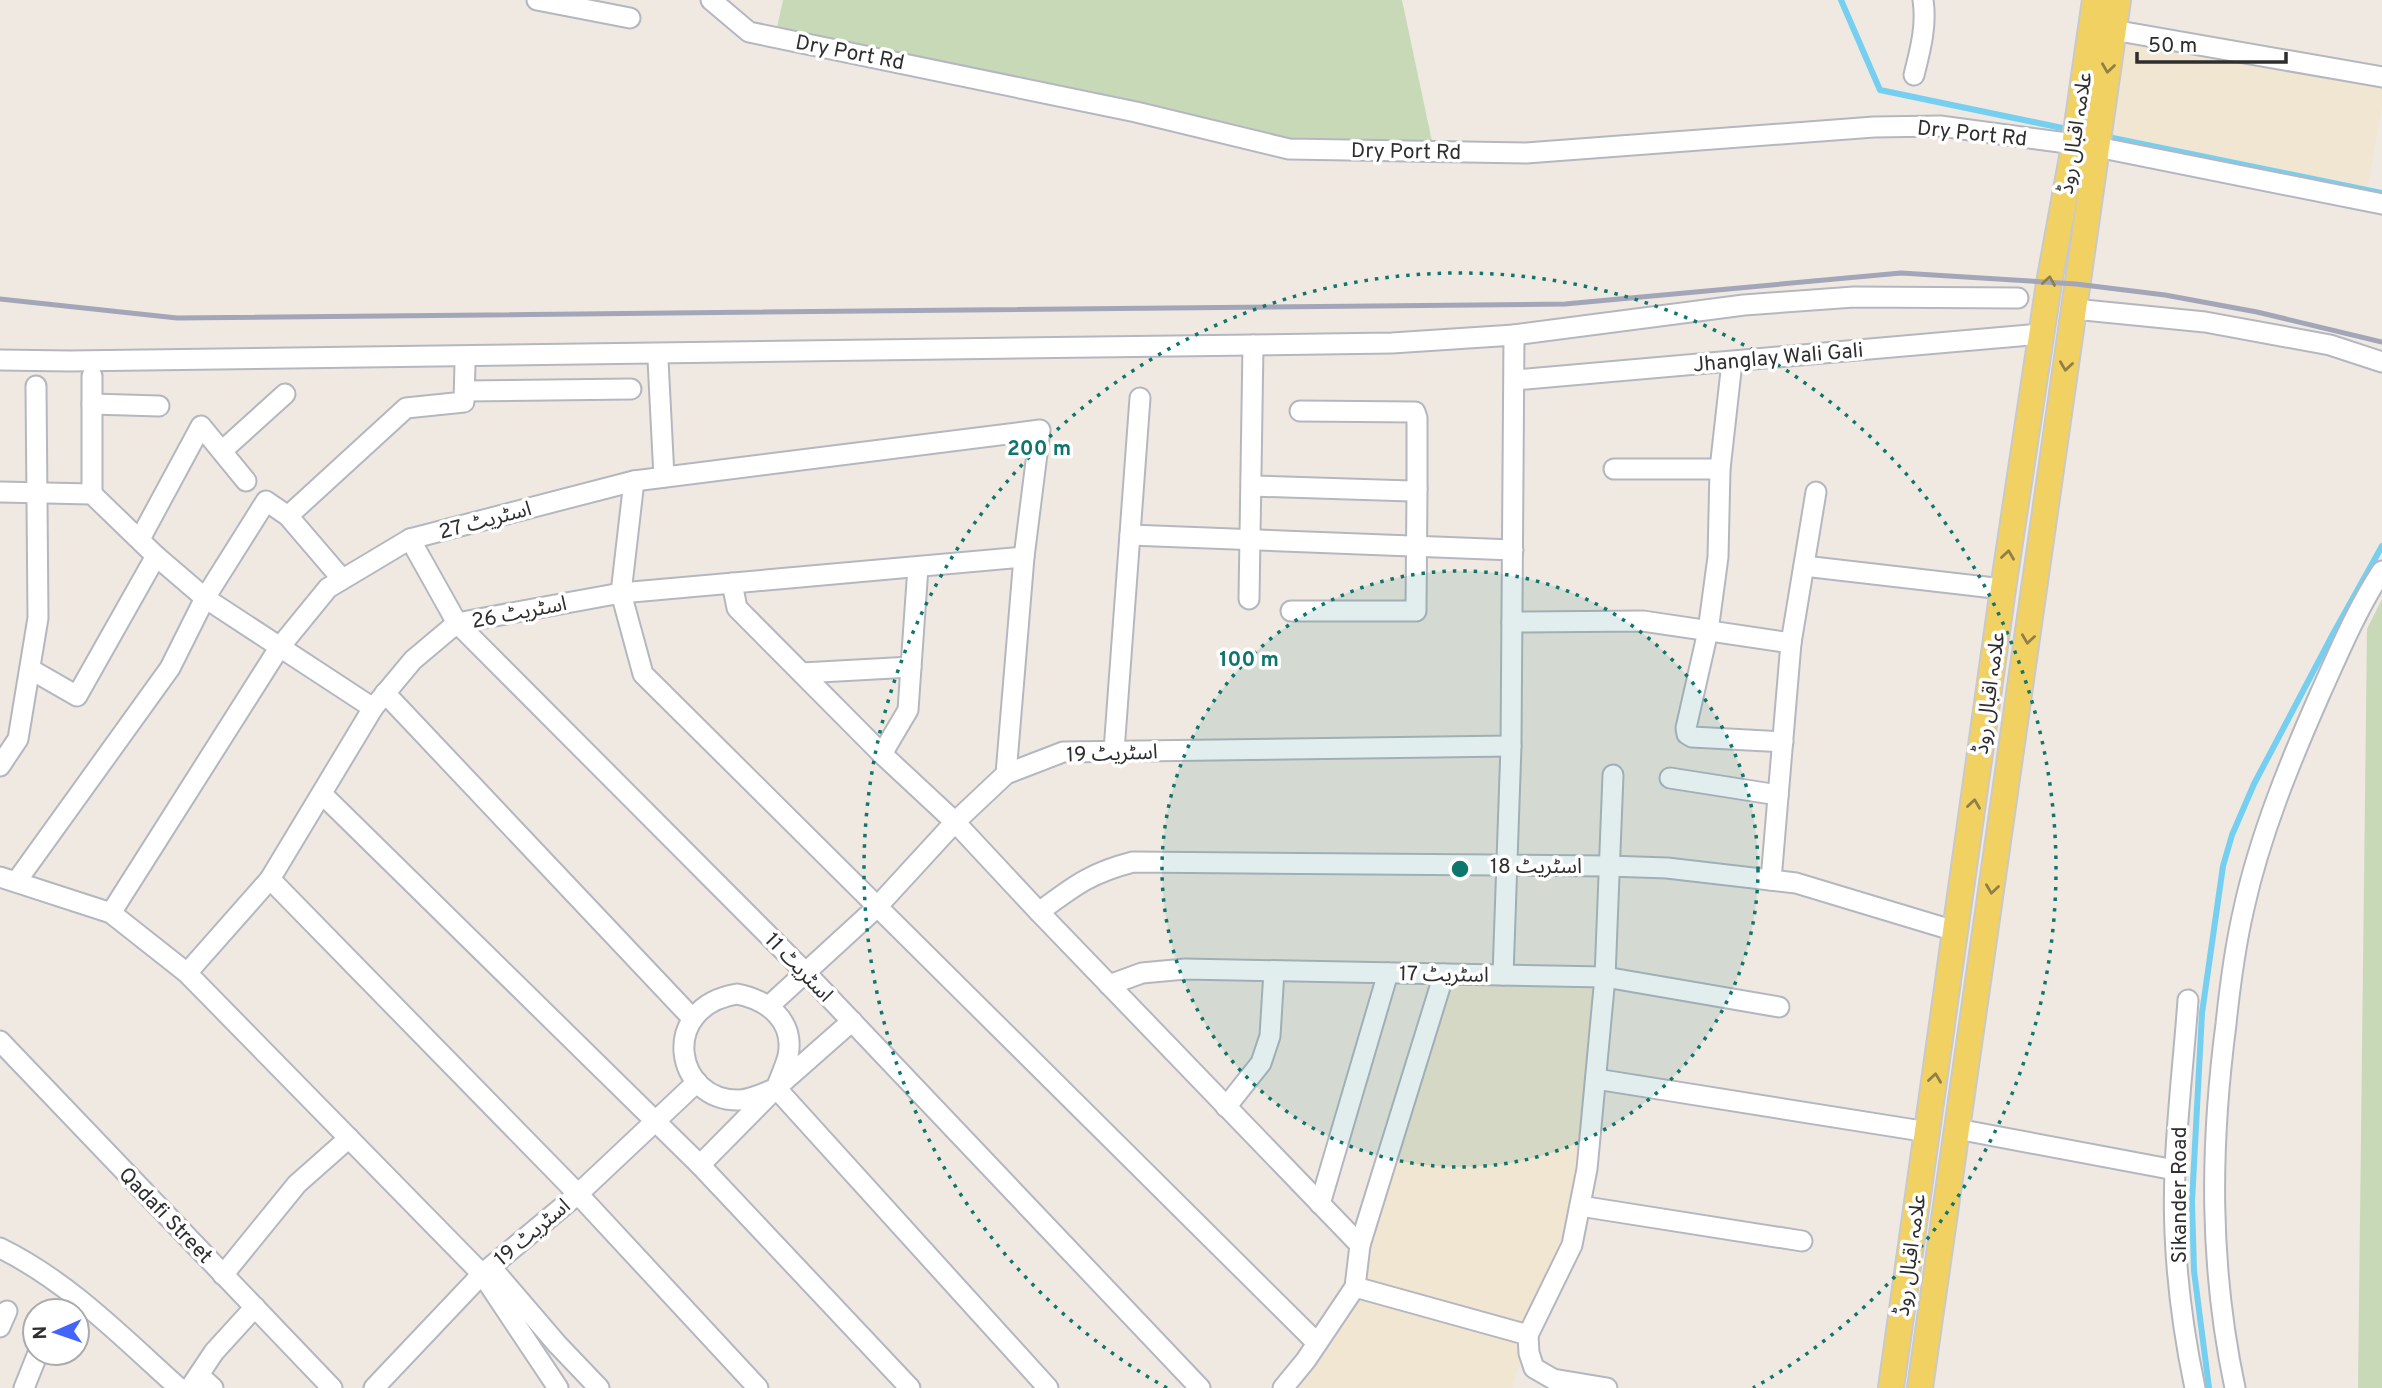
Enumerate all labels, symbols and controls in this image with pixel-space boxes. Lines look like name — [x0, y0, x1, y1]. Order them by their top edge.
scale bar — [2137, 21, 2286, 65]
street label: Dry Port Rd — [793, 30, 906, 77]
text: 50 m — [2148, 33, 2197, 60]
one-way arrow — [2101, 62, 2116, 73]
street label: علامہ اقبال روڈ — [2053, 70, 2099, 196]
street label: Dry Port Rd — [1916, 115, 2028, 154]
street label: Dry Port Rd — [1351, 138, 1461, 167]
one-way arrow — [2041, 275, 2056, 287]
street label: Jhanglay Wali Gali — [1692, 338, 1865, 379]
one-way arrow — [2059, 360, 2074, 371]
text: 200 m — [1007, 436, 1071, 463]
street label: اسٹریٹ 27 — [436, 496, 535, 547]
one-way arrow — [2001, 549, 2016, 560]
street label: اسٹریٹ 26 — [469, 591, 569, 636]
street label: علامہ اقبال روڈ — [1969, 630, 2012, 756]
one-way arrow — [2020, 633, 2035, 645]
text: 100 m — [1219, 647, 1279, 674]
street label: اسٹریٹ 19 — [1066, 739, 1158, 770]
one-way arrow — [1966, 798, 1981, 810]
street label: اسٹریٹ 18 — [1490, 854, 1582, 881]
centre of rings — [1448, 857, 1472, 881]
one-way arrow — [1985, 883, 2000, 895]
street label: اسٹریٹ 11 — [758, 927, 838, 1009]
street label: اسٹریٹ 17 — [1399, 961, 1489, 990]
one-way arrow — [1928, 1072, 1943, 1084]
street label: Sikander Road — [2167, 1126, 2194, 1264]
street label: Qadafi Street — [112, 1162, 218, 1270]
street label: علامہ اقبال روڈ — [1890, 1192, 1933, 1318]
street label: اسٹریٹ 19 — [489, 1193, 577, 1273]
north arrow — [21, 1297, 91, 1367]
text: N — [29, 1325, 53, 1340]

